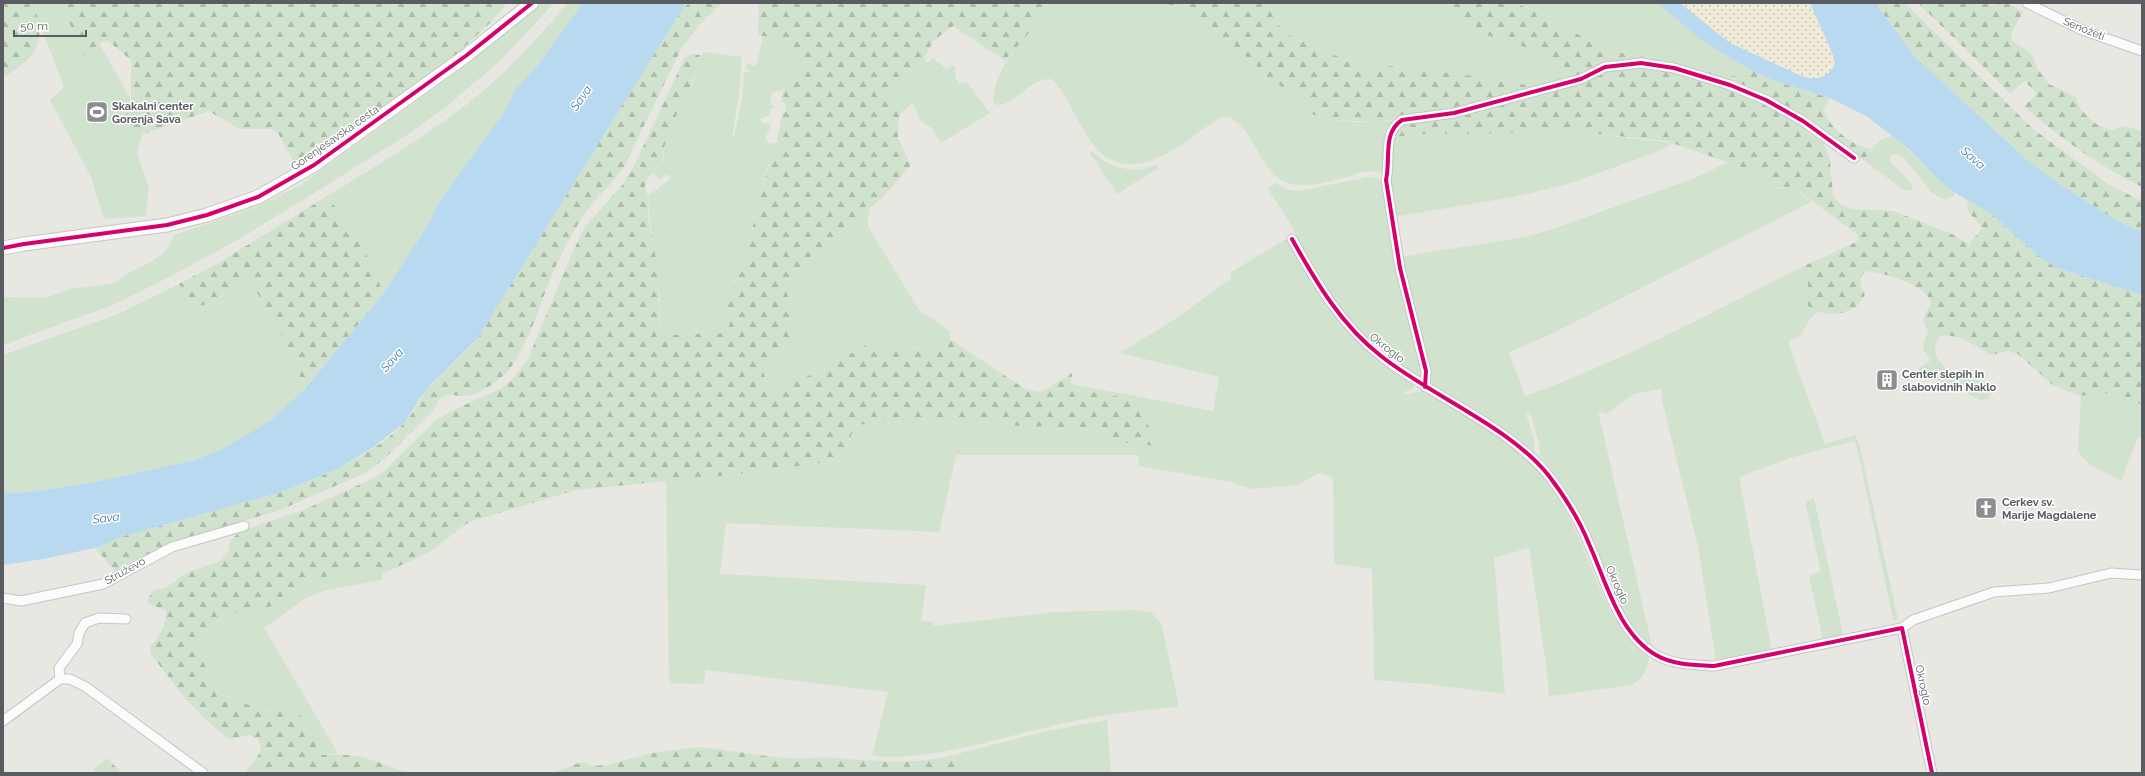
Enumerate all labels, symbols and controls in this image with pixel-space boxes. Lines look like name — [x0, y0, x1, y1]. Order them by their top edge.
scale bar — [14, 12, 86, 38]
street label: Senožeti — [2061, 15, 2107, 43]
text: 50 m — [20, 19, 48, 33]
water label: Sava — [567, 83, 595, 114]
sports icon: Skakalni center Gorenja Sava — [84, 99, 110, 125]
place label: Skakalni center Gorenja Sava — [112, 100, 194, 126]
street label: Gorenjesavska cesta — [289, 103, 381, 173]
water label: Sava — [1957, 143, 1988, 172]
street label: Okroglo — [1367, 330, 1407, 366]
water label: Sava — [377, 345, 406, 376]
building icon: Center slepih in slabovidnih Naklo — [1874, 367, 1900, 393]
place label: Center slepih in slabovidnih Naklo — [1902, 368, 1997, 394]
church icon: Cerkev sv. Marije Magdalene — [1973, 495, 1999, 521]
place label: Cerkev sv. Marije Magdalene — [2002, 496, 2097, 522]
water label: Sava — [91, 510, 120, 526]
street label: Struževo — [102, 554, 148, 587]
street label: Okroglo — [1603, 564, 1631, 607]
street label: Okroglo — [1912, 664, 1934, 707]

